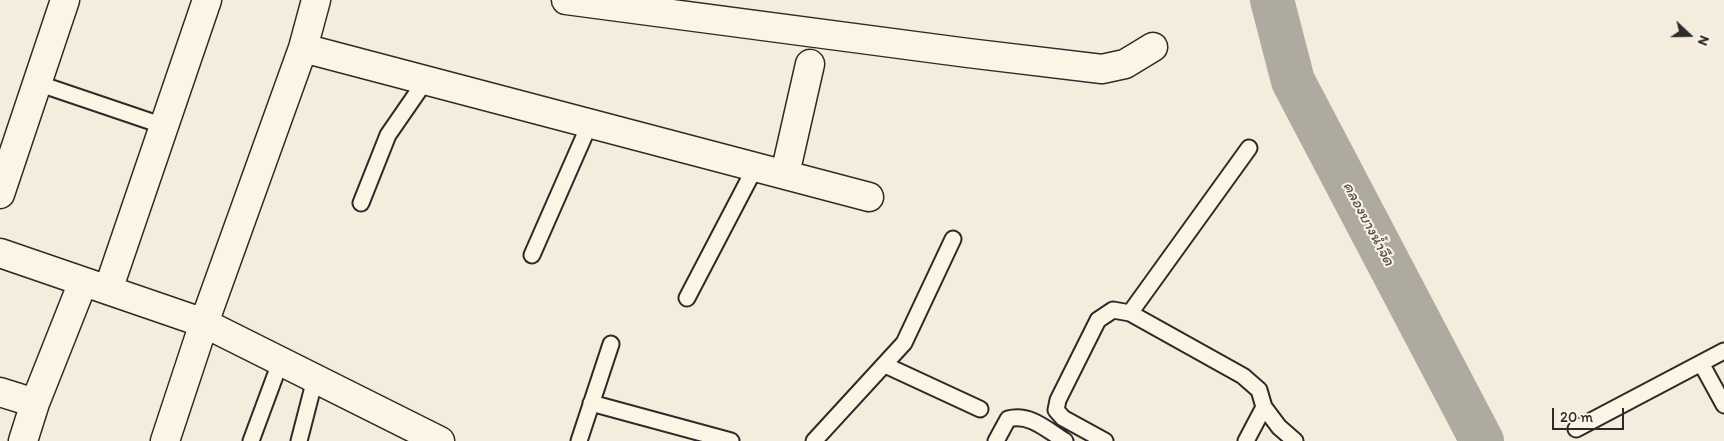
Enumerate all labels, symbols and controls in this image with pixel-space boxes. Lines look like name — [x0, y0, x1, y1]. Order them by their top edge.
north arrow — [1664, 10, 1714, 60]
text: N — [1694, 33, 1713, 48]
water label: คลองบางน้ำจืด — [1338, 179, 1398, 269]
scale bar — [1554, 398, 1626, 430]
text: 20 m — [1560, 408, 1593, 426]

